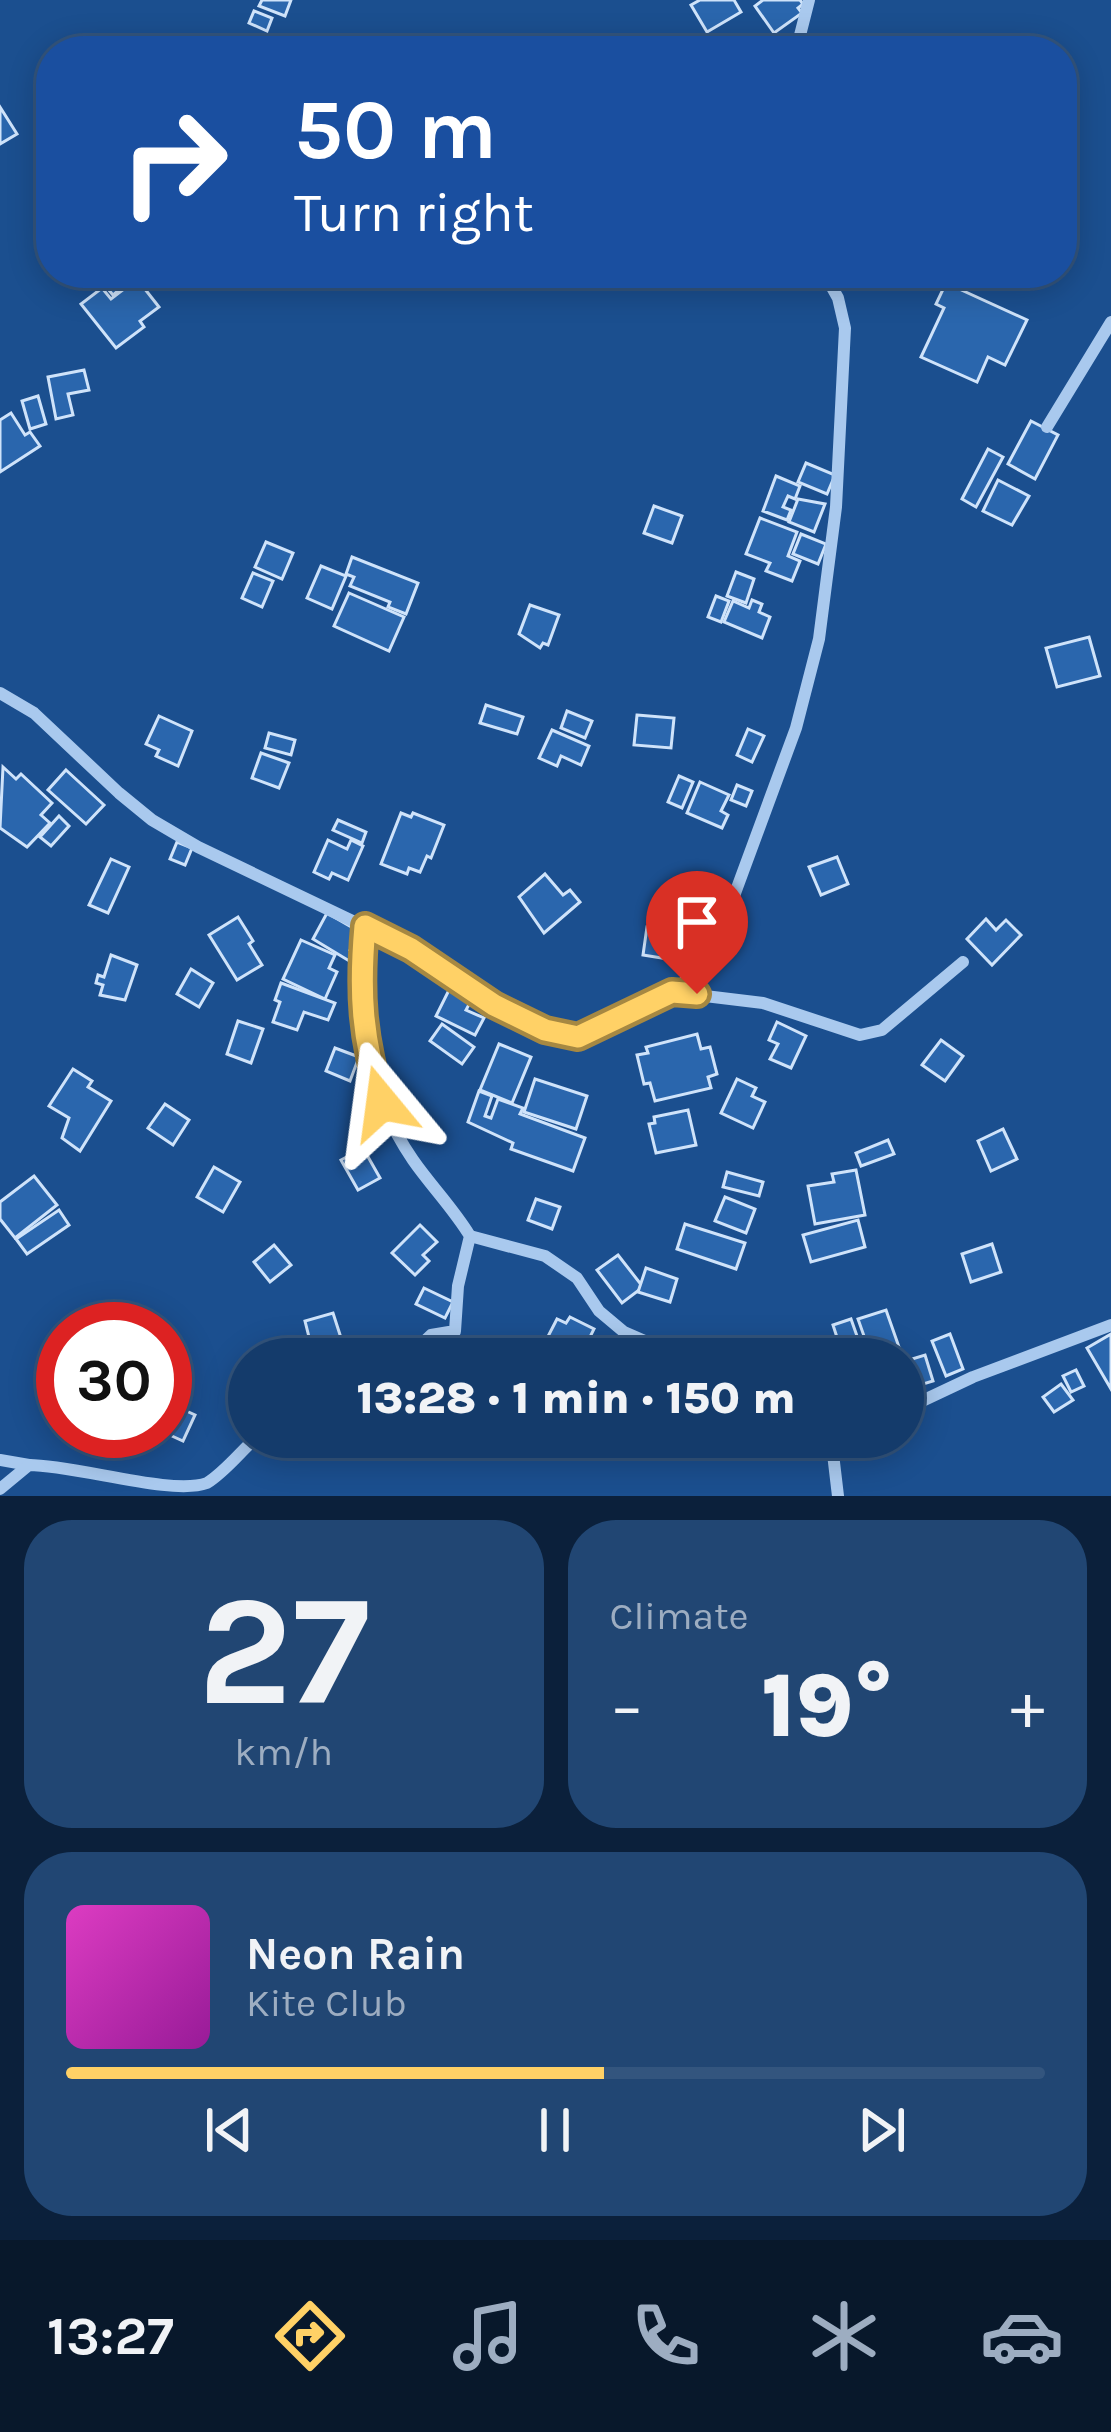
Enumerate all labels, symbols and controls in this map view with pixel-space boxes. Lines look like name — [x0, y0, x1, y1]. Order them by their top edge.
text: 50 m — [294, 81, 497, 179]
icon: right — [96, 84, 252, 240]
text: Turn right — [294, 181, 534, 245]
pin — [646, 871, 748, 994]
icon: arrive — [664, 889, 730, 955]
position arrow — [319, 1040, 445, 1166]
speed limit sign: 30 — [36, 1302, 192, 1458]
text: 13:28 · 1 min · 150 m — [356, 1372, 796, 1424]
text: 27 — [198, 1560, 370, 1742]
text: Climate — [610, 1593, 749, 1639]
text: 19° — [761, 1653, 893, 1759]
text: − — [610, 1667, 644, 1745]
text: + — [1010, 1667, 1045, 1745]
text: km/h — [234, 1729, 333, 1775]
text: Neon Rain — [246, 1928, 465, 1980]
text: Kite Club — [246, 1980, 407, 2026]
icon: previous — [196, 2097, 262, 2163]
icon: pause — [522, 2097, 588, 2163]
icon: next — [849, 2097, 915, 2163]
icon: directions — [268, 2294, 352, 2378]
icon: music — [446, 2294, 530, 2378]
icon: phone — [624, 2294, 708, 2378]
icon: climate — [802, 2294, 886, 2378]
icon: car — [980, 2294, 1064, 2378]
text: 13:27 — [47, 2304, 174, 2368]

